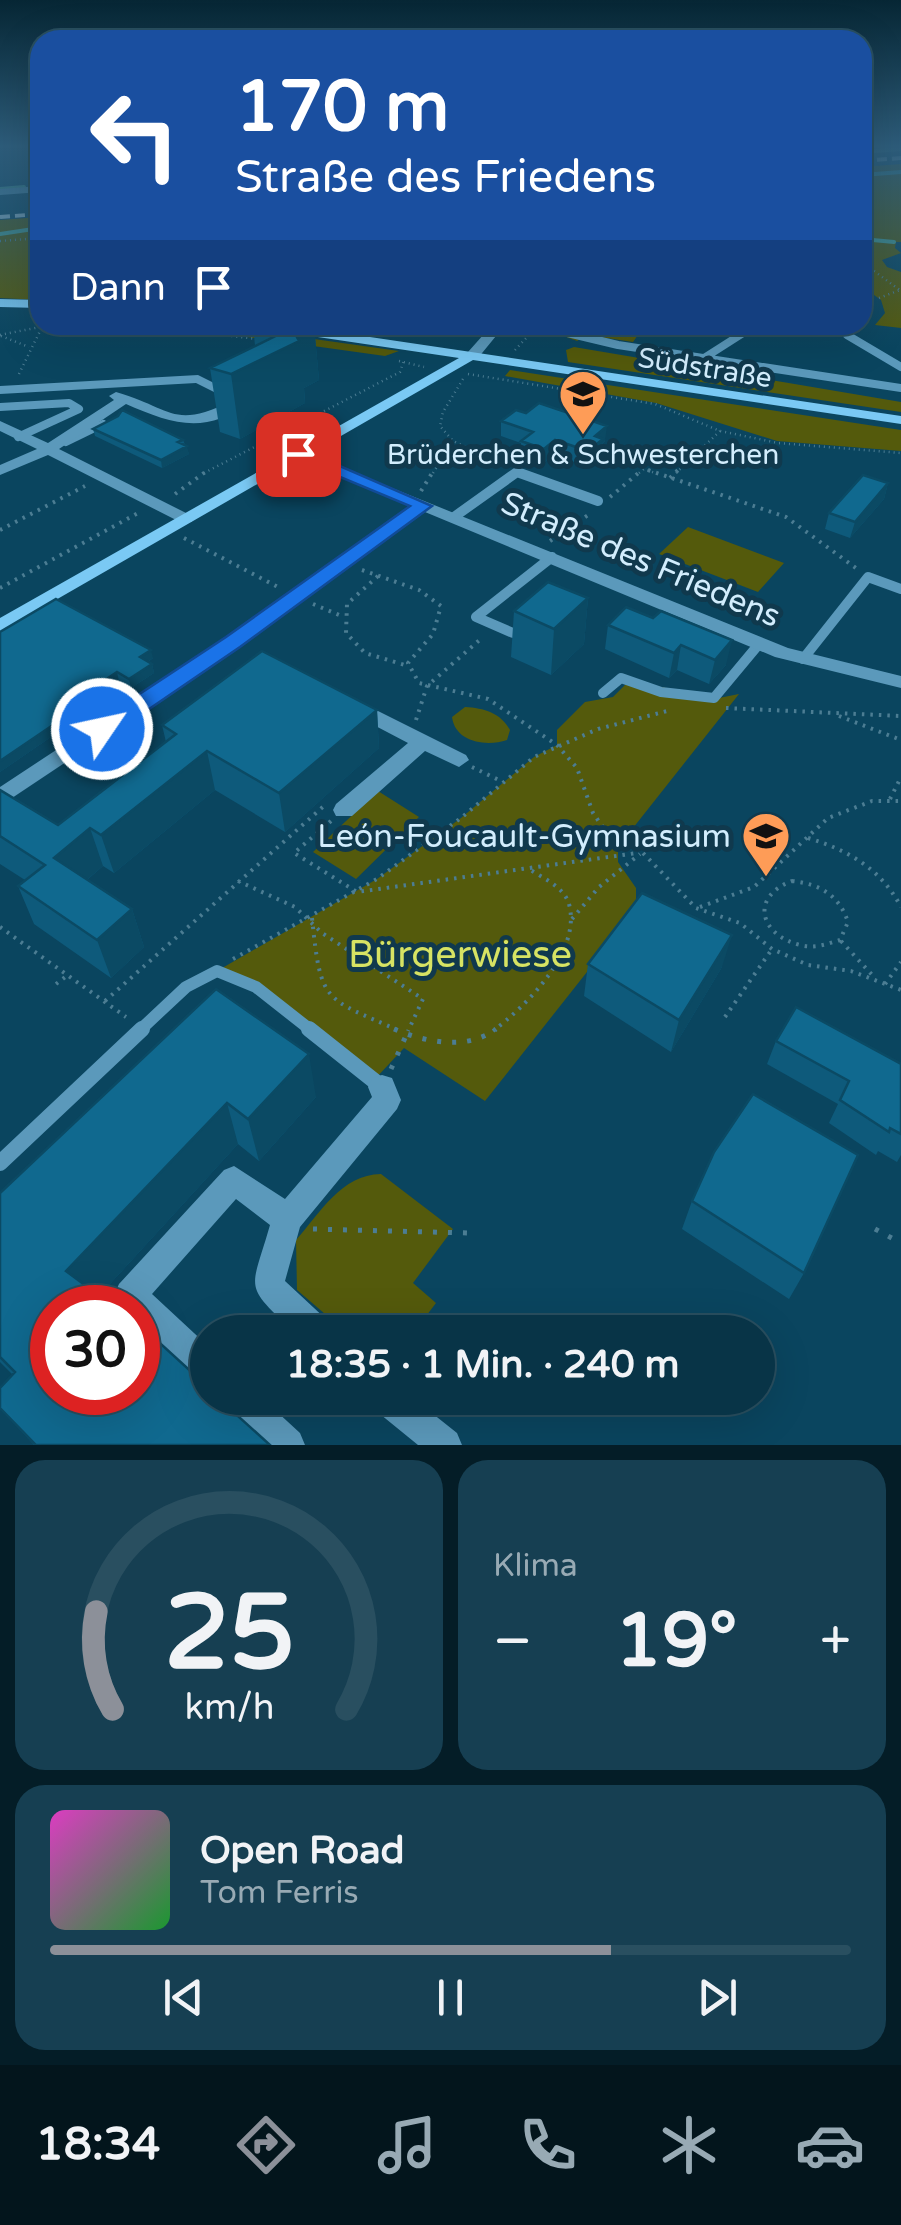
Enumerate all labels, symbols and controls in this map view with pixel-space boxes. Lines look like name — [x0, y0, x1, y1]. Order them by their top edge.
text: 170 m — [235, 66, 449, 150]
icon: left — [70, 70, 200, 200]
text: Straße des Friedens — [235, 151, 656, 205]
icon: arrive — [186, 260, 241, 315]
text: Dann — [70, 265, 166, 311]
street label: Südstraße — [635, 341, 774, 395]
school or university icon: Brüderchen & Schwesterchen — [557, 368, 609, 436]
pin — [256, 412, 341, 497]
icon: arrive — [271, 427, 326, 482]
place label: Brüderchen & Schwesterchen — [387, 438, 779, 472]
street label: Straße des Friedens — [495, 484, 786, 636]
position arrow — [50, 677, 154, 781]
school or university icon: León-Foucault-Gymnasium — [740, 810, 792, 878]
place label: León-Foucault-Gymnasium — [317, 818, 731, 856]
park label: Bürgerwiese — [348, 932, 572, 978]
speed limit sign: 30 — [30, 1285, 160, 1415]
text: 18:35 · 1 Min. · 240 m — [286, 1342, 679, 1388]
text: Klima — [493, 1547, 578, 1585]
text: 25 — [164, 1572, 294, 1697]
text: 19° — [615, 1596, 737, 1686]
text: − — [493, 1609, 532, 1675]
text: + — [820, 1609, 851, 1675]
text: km/h — [184, 1686, 274, 1729]
text: Open Road — [200, 1828, 405, 1874]
text: Tom Ferris — [200, 1874, 359, 1912]
icon: previous — [156, 1970, 211, 2025]
icon: pause — [423, 1970, 478, 2025]
icon: next — [690, 1970, 745, 2025]
icon: directions — [231, 2110, 301, 2180]
icon: music — [372, 2110, 442, 2180]
icon: phone — [513, 2110, 583, 2180]
icon: climate — [654, 2110, 724, 2180]
icon: car — [795, 2110, 865, 2180]
text: 18:34 — [36, 2118, 160, 2172]

